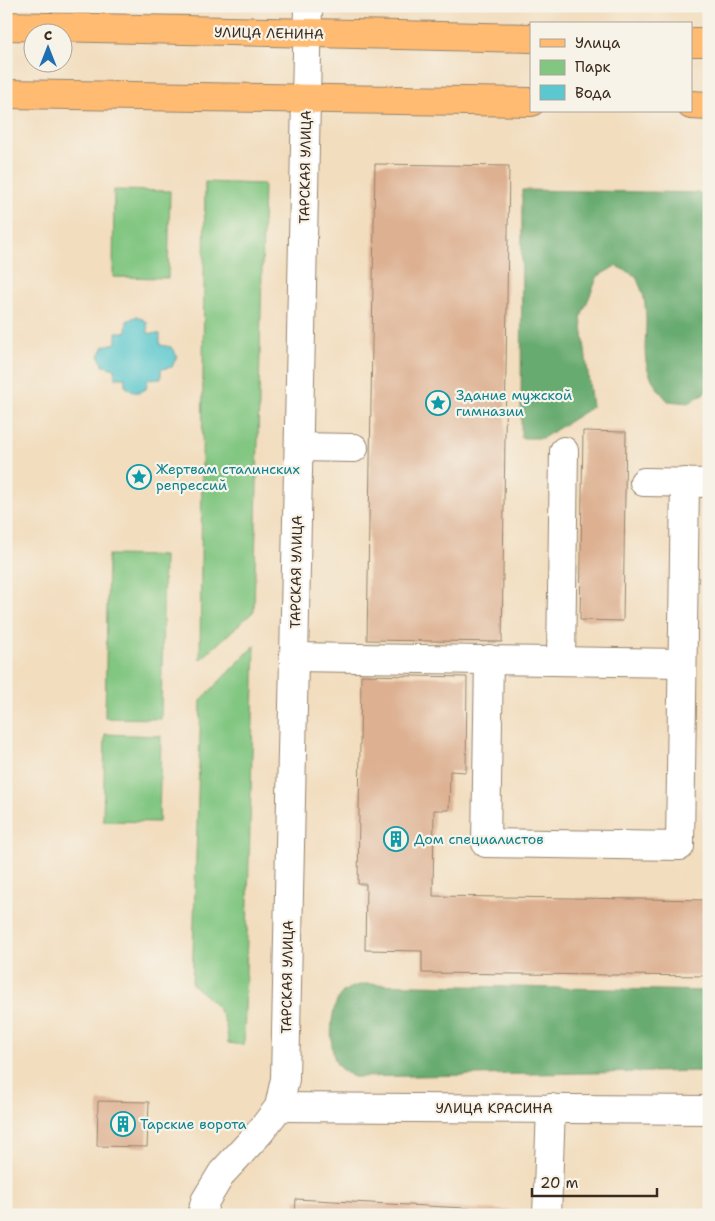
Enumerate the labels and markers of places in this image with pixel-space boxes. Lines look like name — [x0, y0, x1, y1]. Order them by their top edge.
place label: Здание мужской гимназии — [456, 386, 572, 420]
place icon: Здание мужской гимназии — [425, 390, 451, 416]
place label: Жертвам сталинских репрессий — [156, 460, 300, 494]
place icon: Жертвам сталинских репрессий — [126, 464, 152, 490]
building icon: Дом специалистов — [383, 826, 409, 852]
place label: Дом специалистов — [414, 830, 544, 848]
building icon: Тарские ворота — [110, 1111, 136, 1137]
place label: Тарские ворота — [140, 1115, 247, 1133]

